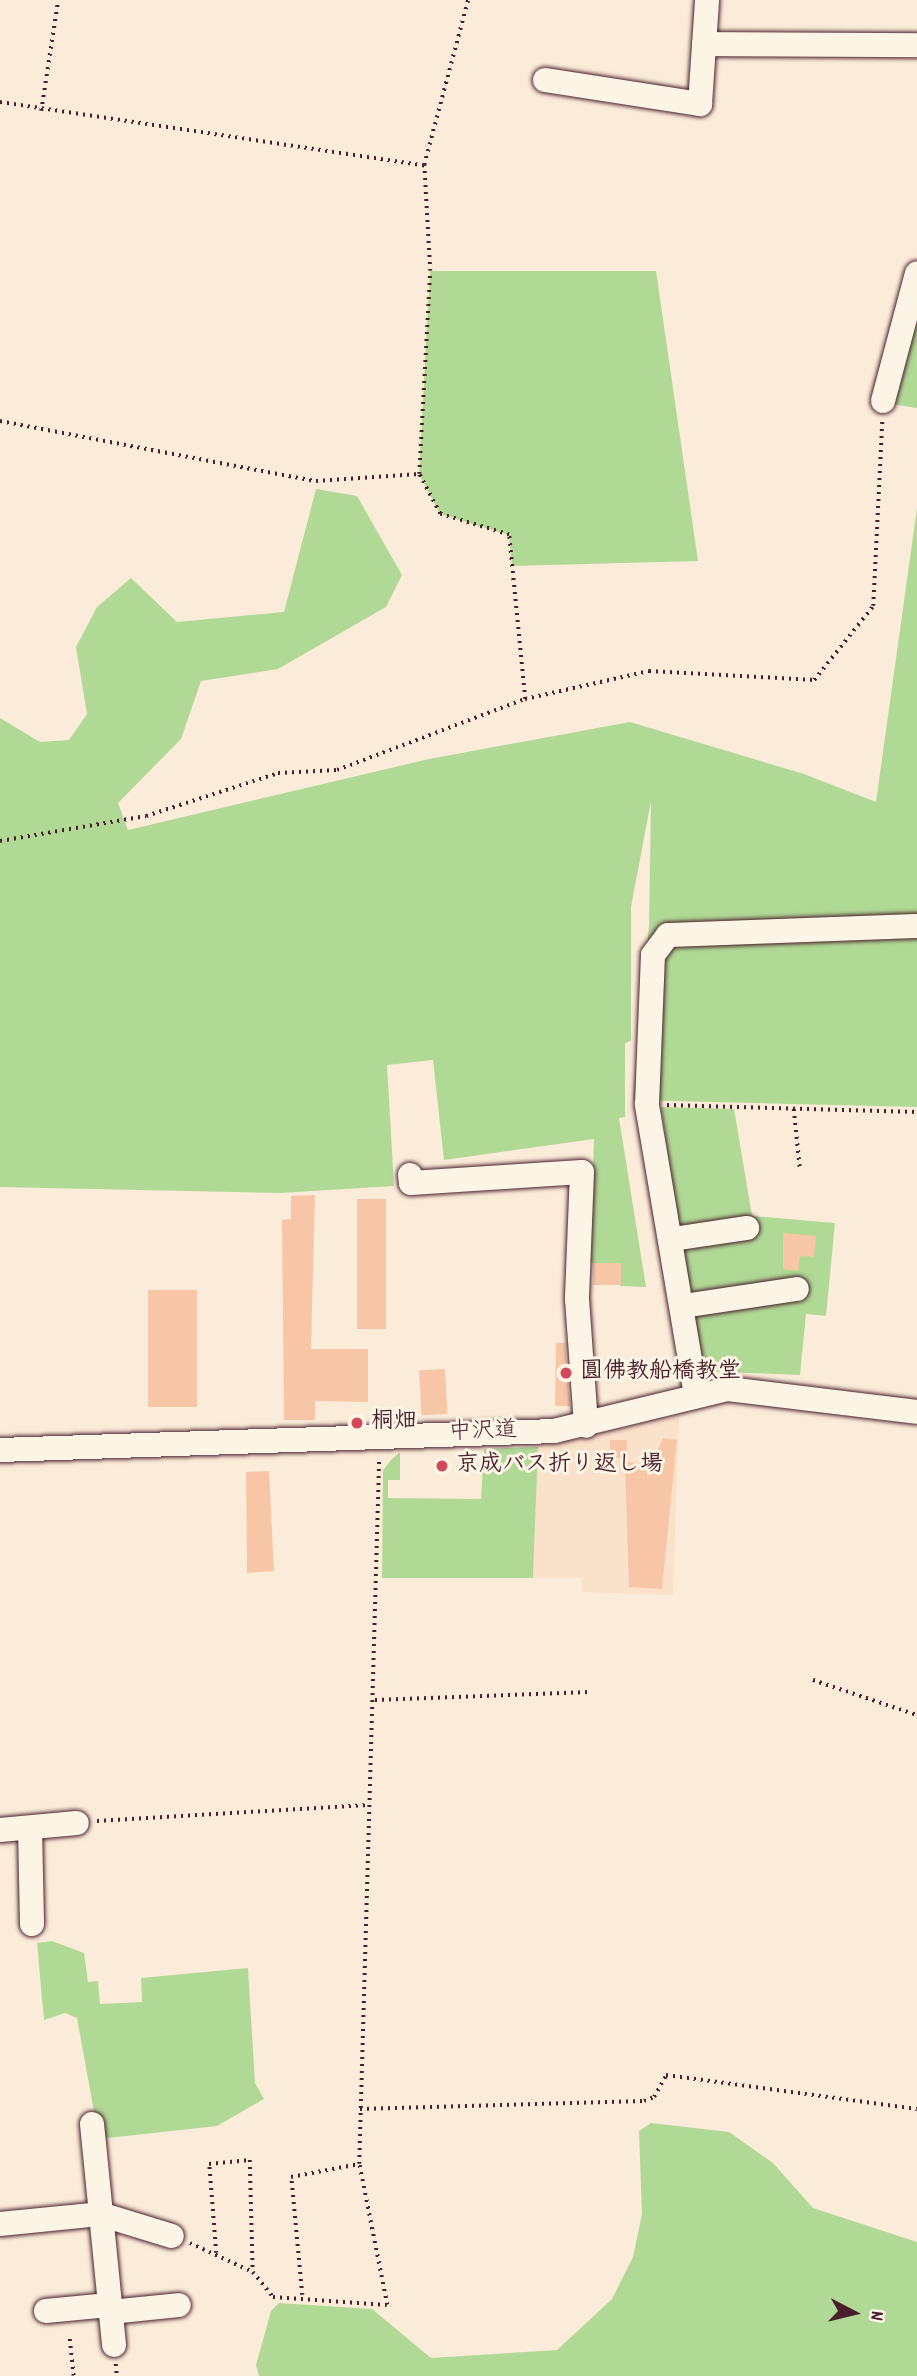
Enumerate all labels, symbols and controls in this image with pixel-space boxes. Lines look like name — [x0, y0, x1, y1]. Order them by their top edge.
place label: 圓佛教船橋教堂 — [580, 1359, 741, 1387]
marker: 圓佛教船橋教堂 — [558, 1365, 574, 1381]
place label: 桐畑 — [371, 1409, 417, 1437]
marker: 桐畑 — [349, 1415, 365, 1431]
street label: 中沢道 — [448, 1418, 518, 1448]
place label: 京成バス折り返し場 — [456, 1452, 663, 1480]
marker: 京成バス折り返し場 — [434, 1458, 450, 1474]
north arrow — [819, 2278, 889, 2348]
text: N — [861, 2309, 889, 2322]

